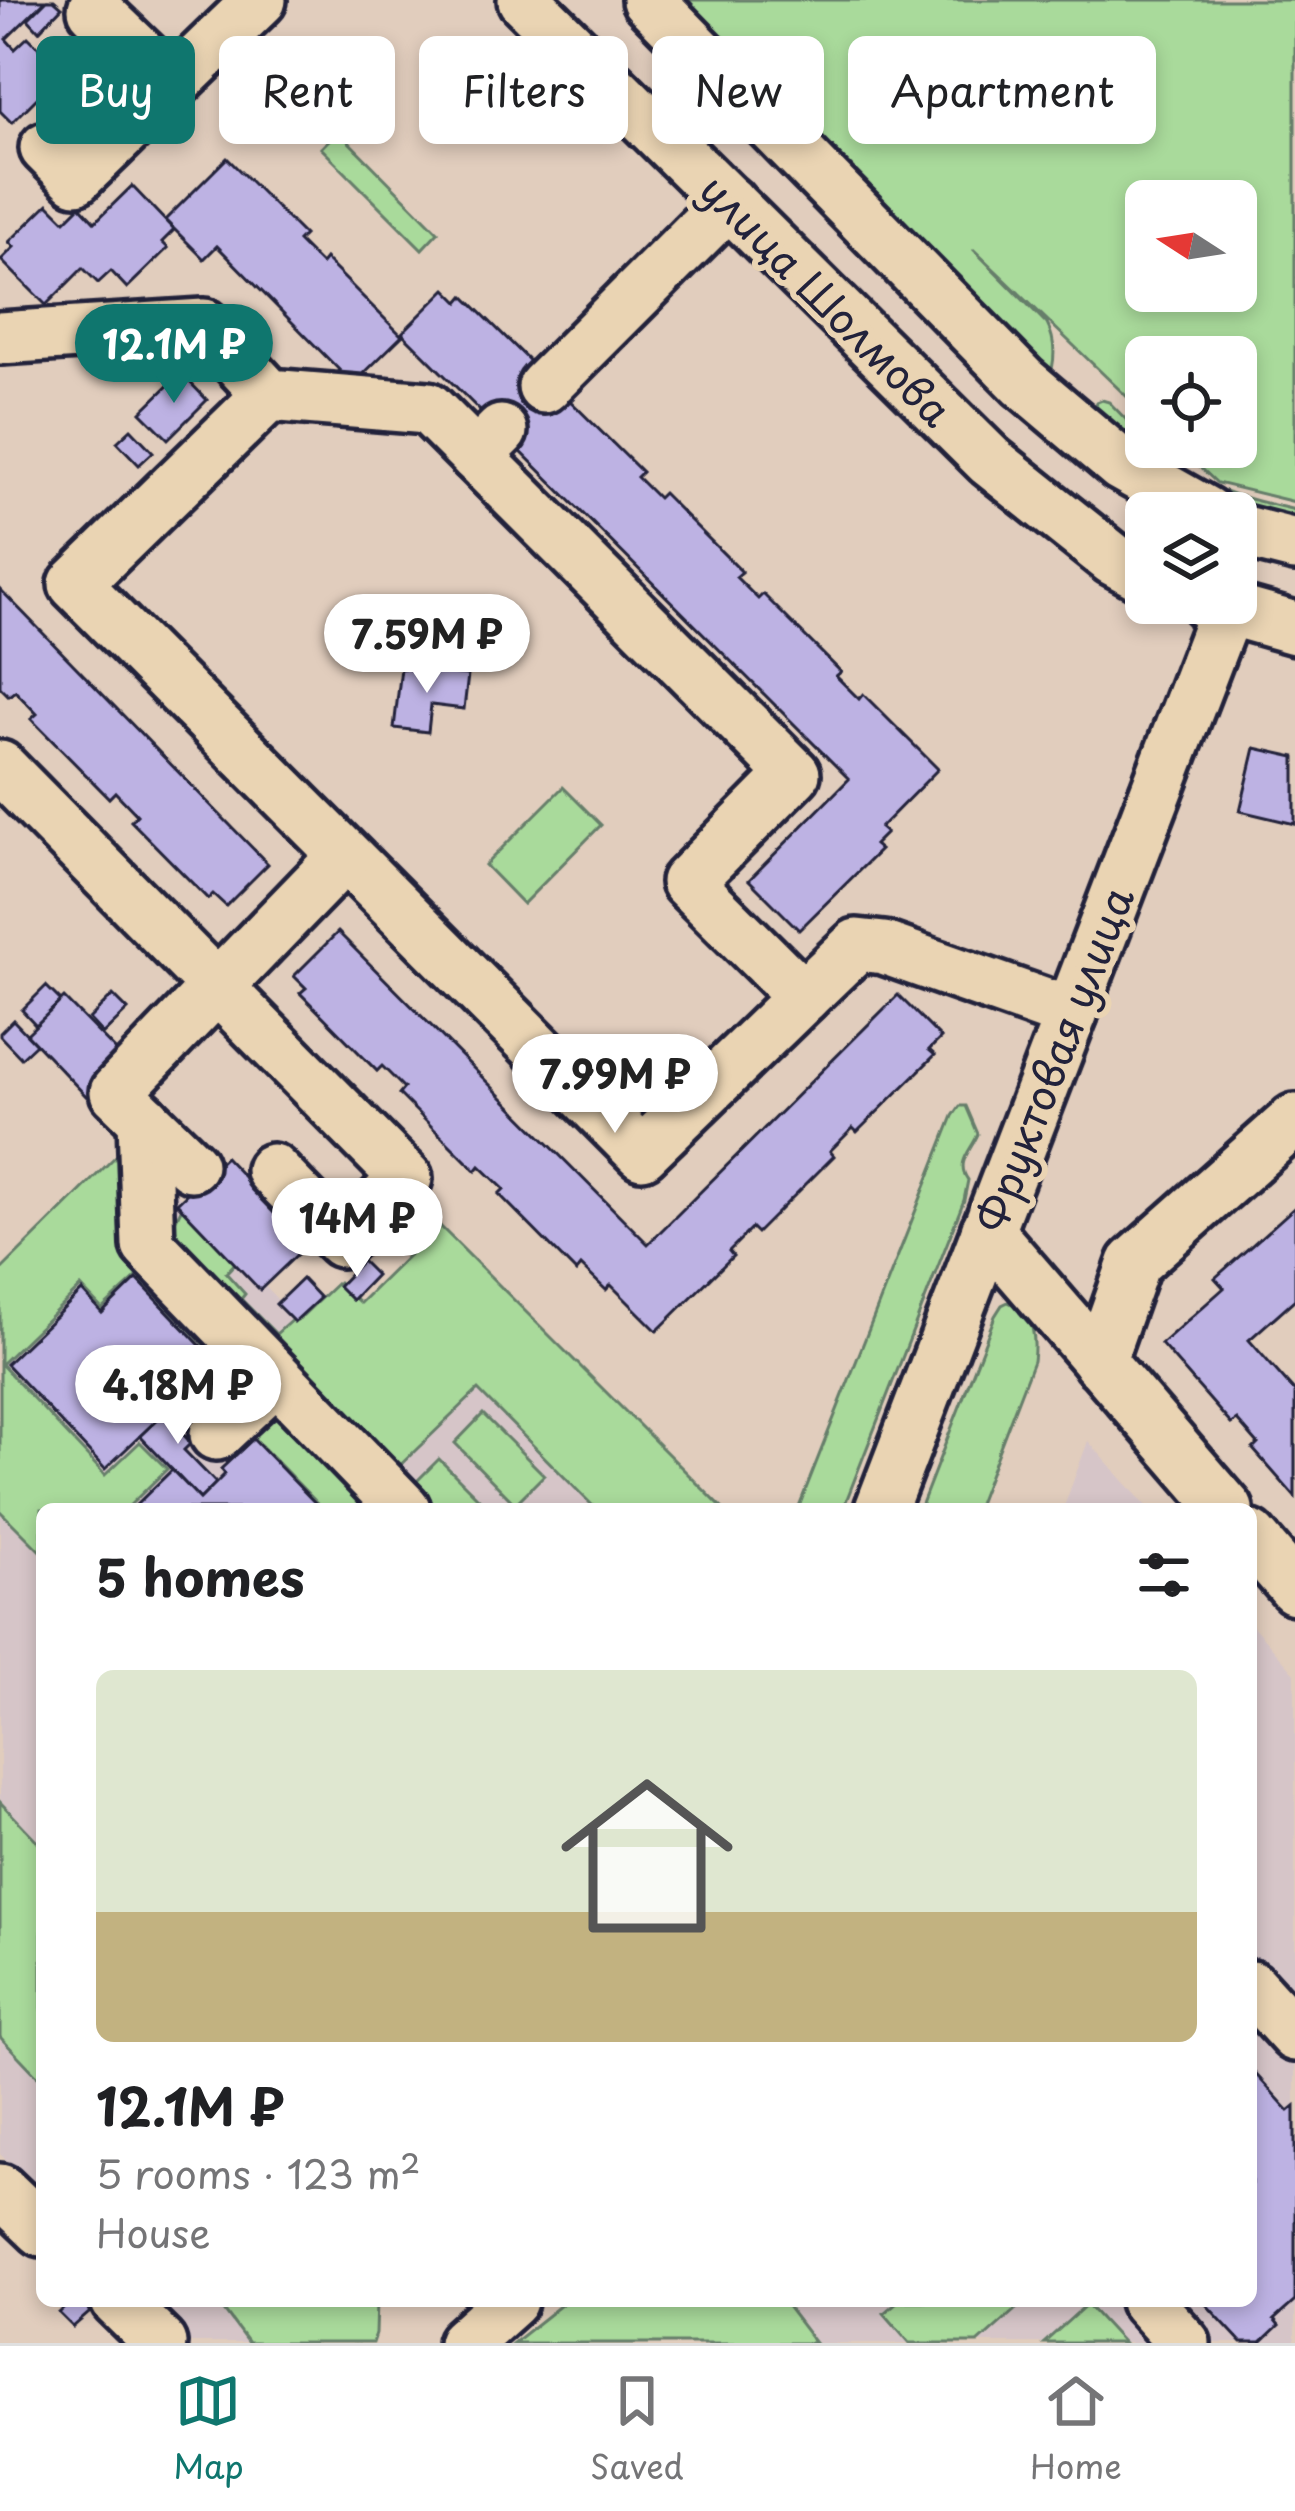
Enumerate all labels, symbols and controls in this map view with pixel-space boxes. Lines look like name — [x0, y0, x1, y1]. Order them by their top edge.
chip: Buy — [36, 36, 195, 144]
chip: Rent — [219, 36, 395, 144]
chip: Filters — [419, 36, 628, 144]
chip: New — [652, 36, 824, 144]
chip: Apartment — [848, 36, 1156, 144]
street label: улица Шолмова — [686, 158, 968, 440]
north arrow — [1125, 180, 1257, 312]
map controls — [1125, 180, 1257, 624]
pin: 12.1M ₽ — [63, 304, 285, 406]
text: 12.1M ₽ — [102, 313, 246, 372]
button: locate — [1125, 336, 1257, 468]
button: layers — [1125, 492, 1257, 624]
pin: 7.59M ₽ — [316, 594, 538, 696]
text: 7.59M ₽ — [351, 603, 503, 662]
street label: Фруктовая улица — [958, 877, 1148, 1241]
pin: 7.99M ₽ — [504, 1034, 726, 1136]
text: 7.99M ₽ — [539, 1043, 691, 1102]
pin: 14M ₽ — [273, 1178, 441, 1280]
text: 14M ₽ — [299, 1187, 415, 1246]
pin: 4.18M ₽ — [67, 1345, 289, 1447]
text: 4.18M ₽ — [102, 1354, 254, 1413]
text: 5 homes — [96, 1537, 305, 1614]
icon: filters — [1131, 1542, 1197, 1608]
icon: home — [539, 1748, 755, 1964]
text: 12.1M ₽ — [96, 2066, 285, 2143]
text: 5 rooms · 123 m² — [96, 2143, 421, 2202]
text: House — [96, 2202, 210, 2261]
tab: Map — [173, 2368, 244, 2490]
tab: Saved — [590, 2368, 684, 2490]
tab: Home — [1030, 2368, 1122, 2490]

